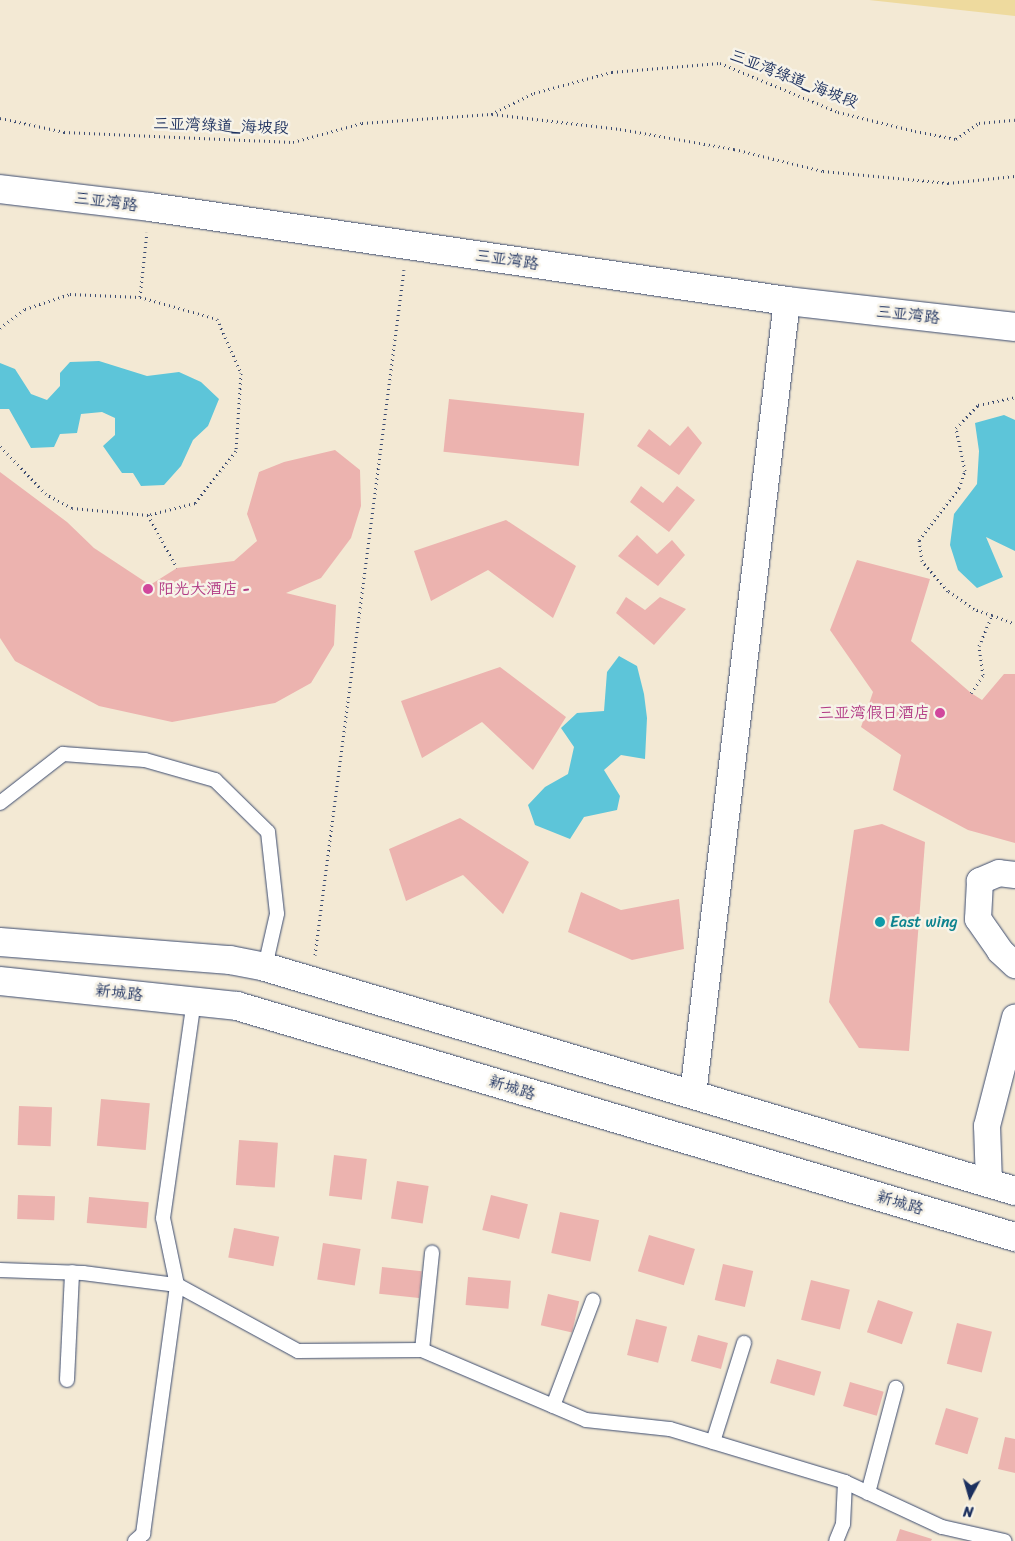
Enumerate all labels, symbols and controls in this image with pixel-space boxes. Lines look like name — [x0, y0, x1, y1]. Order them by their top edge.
street label: 三亚湾绿道_海坡段 — [727, 46, 861, 112]
street label: 三亚湾绿道_海坡段 — [153, 114, 289, 138]
street label: 三亚湾路 — [73, 189, 139, 215]
street label: 三亚湾路 — [474, 246, 540, 274]
street label: 三亚湾路 — [875, 302, 941, 328]
place label: 阳光大酒店 - — [158, 579, 250, 599]
marker: 阳光大酒店 - — [142, 583, 154, 595]
place label: 三亚湾假日酒店 — [818, 703, 930, 723]
marker: 三亚湾假日酒店 — [934, 707, 946, 719]
place label: East wing — [890, 912, 958, 932]
marker: East wing — [874, 916, 886, 928]
street label: 新城路 — [94, 981, 144, 1005]
street label: 新城路 — [486, 1072, 538, 1104]
street label: 新城路 — [874, 1187, 926, 1219]
north arrow — [945, 1471, 995, 1521]
text: N — [962, 1498, 975, 1524]

